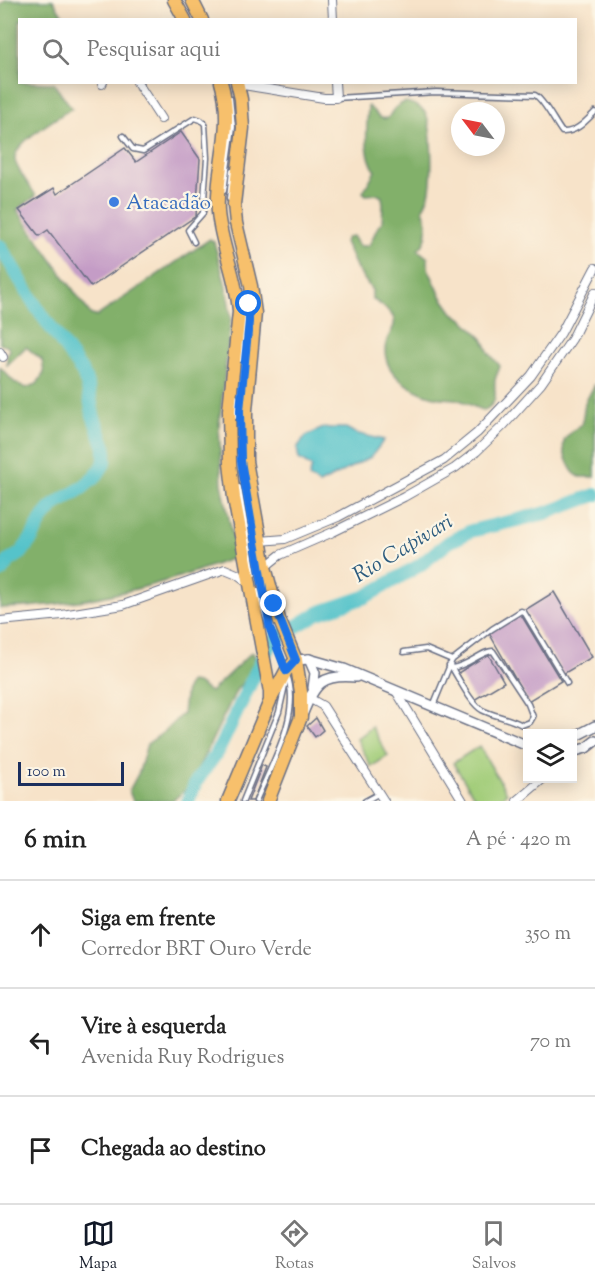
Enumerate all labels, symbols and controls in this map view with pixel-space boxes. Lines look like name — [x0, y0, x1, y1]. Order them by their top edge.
search box — [18, 18, 577, 84]
icon: search — [39, 35, 72, 68]
text: Pesquisar aqui — [87, 35, 221, 67]
north arrow — [451, 102, 505, 156]
place label: Atacadão — [126, 189, 211, 219]
marker: Atacadão — [107, 195, 121, 209]
route start — [235, 290, 261, 316]
water label: Rio Capivari — [347, 507, 460, 592]
route end — [260, 590, 286, 616]
map controls — [523, 729, 577, 783]
button: layers — [523, 729, 577, 783]
scale bar — [18, 759, 124, 786]
text: 100 m — [27, 761, 66, 784]
text: 6 min — [24, 822, 87, 859]
text: A pé · 420 m — [466, 826, 571, 855]
text: Siga em frente — [81, 904, 216, 936]
icon: ahead — [24, 918, 57, 951]
text: 350 m — [525, 920, 571, 949]
text: Corredor BRT Ouro Verde — [81, 936, 312, 965]
text: Vire à esquerda — [81, 1012, 226, 1044]
icon: left — [24, 1026, 57, 1059]
text: 70 m — [530, 1028, 571, 1057]
text: Avenida Ruy Rodrigues — [81, 1044, 284, 1073]
icon: arrive — [24, 1134, 57, 1167]
text: Chegada ao destino — [81, 1134, 266, 1166]
tab: Mapa — [79, 1217, 117, 1276]
tab: Rotas — [275, 1217, 314, 1276]
tab: Salvos — [472, 1217, 516, 1276]

